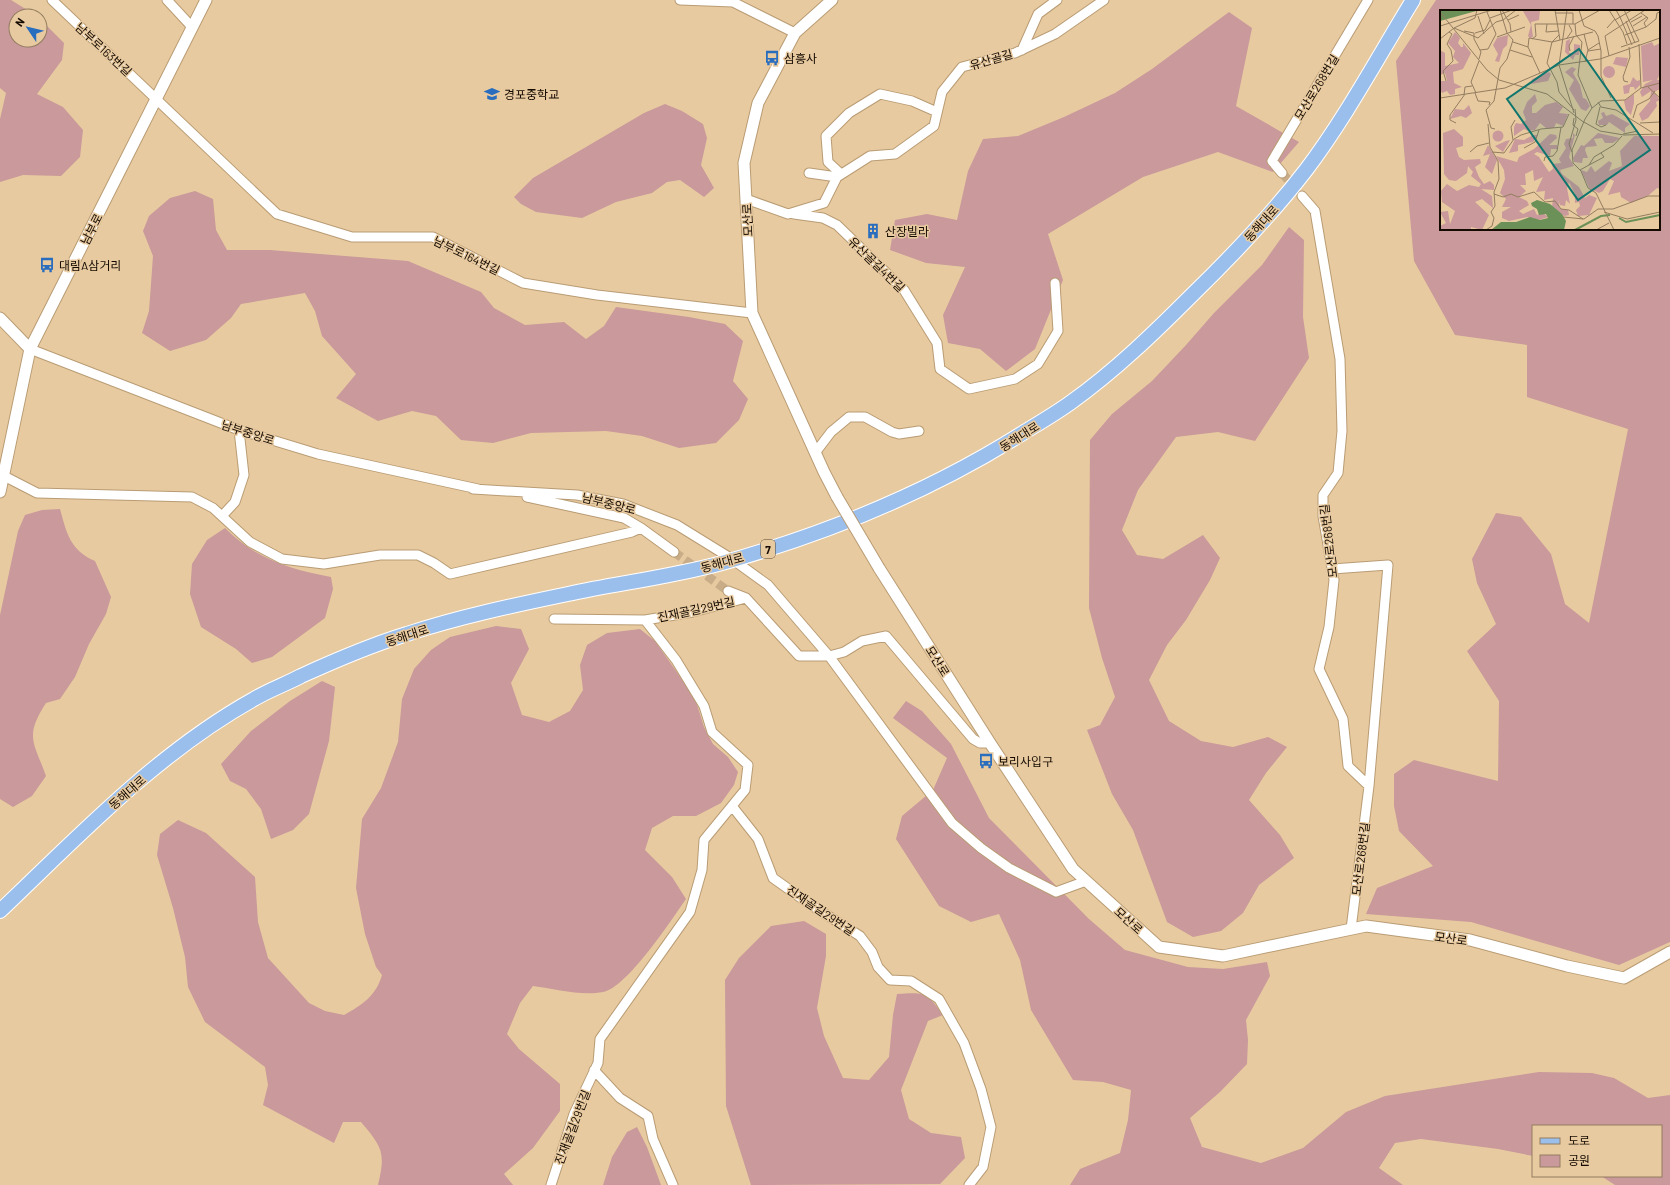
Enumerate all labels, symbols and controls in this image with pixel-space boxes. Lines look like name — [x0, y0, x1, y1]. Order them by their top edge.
north arrow — [8, 8, 48, 48]
inset map — [1440, 10, 1660, 230]
text: N — [12, 15, 27, 29]
street label: 남부로163번길 — [73, 19, 135, 79]
street label: 유산골길 — [968, 46, 1014, 72]
bus stop icon: 삼흥사 — [763, 49, 781, 67]
place label: 삼흥사 — [784, 51, 817, 65]
street label: 모산로268번길 — [1291, 52, 1341, 122]
school or university icon: 경포중학교 — [483, 85, 501, 103]
place label: 경포중학교 — [504, 87, 559, 101]
street label: 동해대로 — [1241, 202, 1281, 244]
street label: 모산로 — [739, 203, 755, 237]
street label: 남부로 — [77, 211, 105, 247]
building icon: 산장빌라 — [864, 222, 882, 240]
place label: 산장빌라 — [885, 224, 929, 238]
street label: 남부로164번길 — [431, 233, 503, 277]
street label: 유산골길4번길 — [846, 234, 908, 294]
bus stop icon: 대림A삼거리 — [38, 256, 56, 274]
place label: 대림A삼거리 — [59, 258, 122, 272]
street label: 남부중앙로 — [220, 417, 276, 447]
street label: 동해대로 — [997, 418, 1041, 454]
street label: 남부중앙로 — [581, 490, 637, 516]
street label: 모산로268번길 — [1317, 503, 1339, 579]
road number: 7 — [761, 540, 775, 558]
street label: 동해대로 — [699, 550, 745, 574]
street label: 진재골길29번길 — [656, 594, 736, 624]
street label: 동해대로 — [384, 622, 430, 648]
street label: 모산로 — [923, 643, 953, 679]
bus stop icon: 보리사입구 — [977, 752, 995, 770]
place label: 보리사입구 — [998, 754, 1053, 768]
street label: 동해대로 — [106, 772, 148, 812]
street label: 모산로268번길 — [1349, 821, 1371, 897]
street label: 진재골길29번길 — [784, 882, 858, 938]
street label: 모산로 — [1112, 904, 1146, 936]
street label: 모산로 — [1434, 929, 1468, 947]
street label: 진재골길29번길 — [551, 1088, 593, 1166]
legend — [1532, 1125, 1662, 1177]
text: 도로 — [1568, 1133, 1590, 1147]
text: 공원 — [1568, 1153, 1590, 1167]

